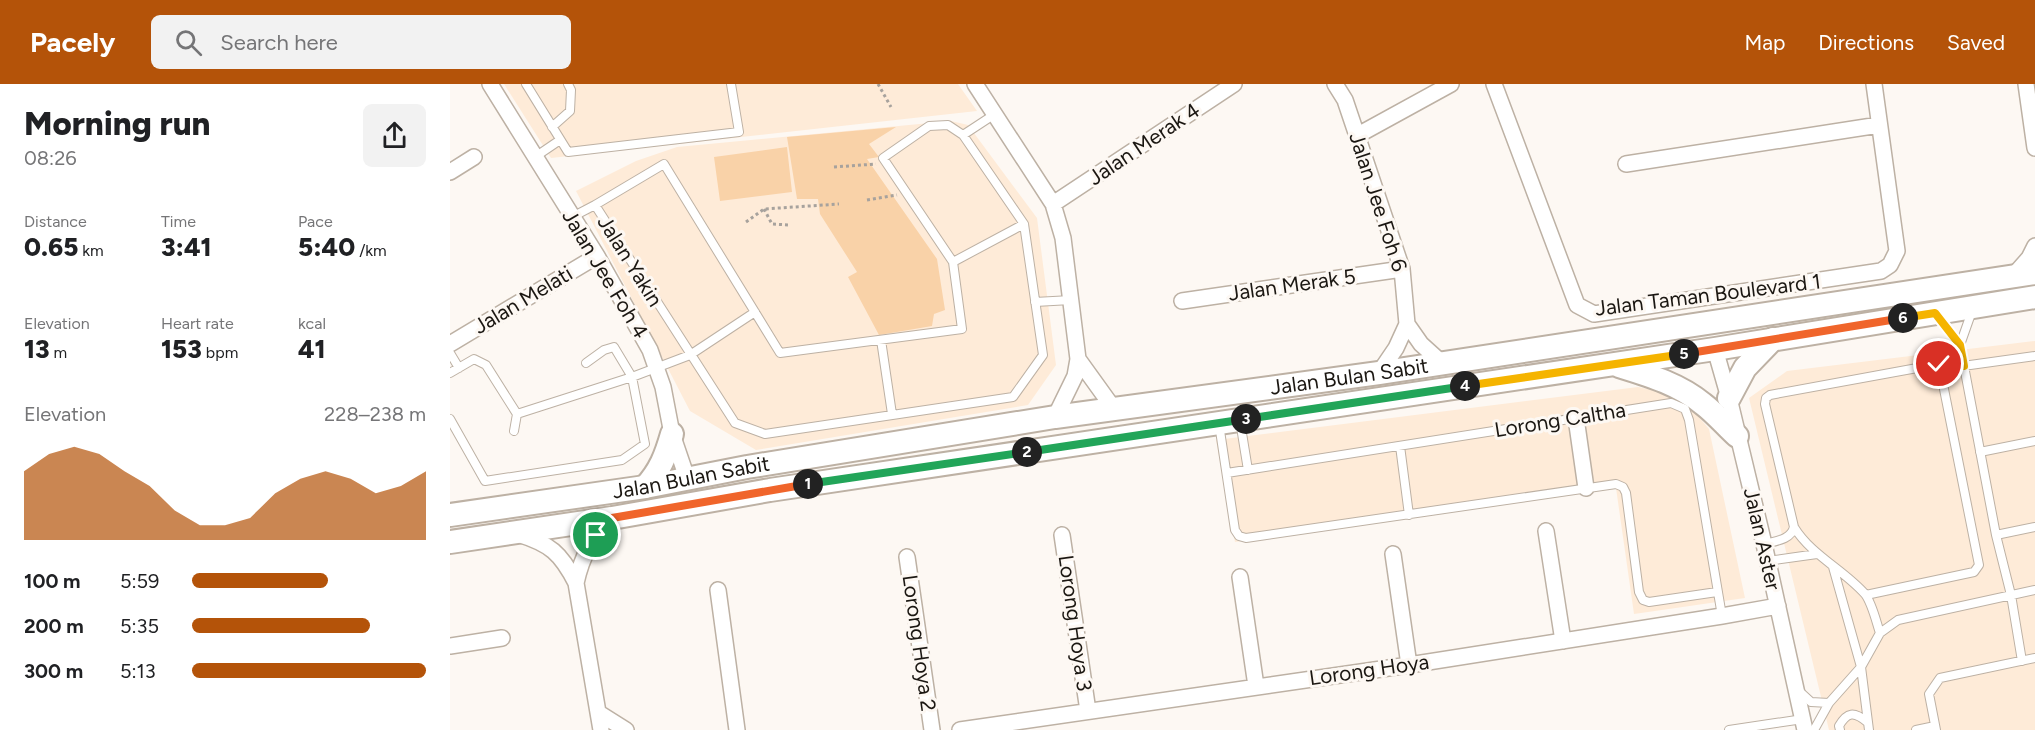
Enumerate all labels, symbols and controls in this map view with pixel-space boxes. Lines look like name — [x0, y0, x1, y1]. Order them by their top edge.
search box — [151, 15, 571, 69]
text: Pacely — [30, 25, 115, 59]
icon: search — [172, 26, 205, 59]
text: Search here — [220, 29, 338, 56]
text: Map — [1744, 30, 1785, 55]
text: Directions — [1818, 30, 1914, 55]
text: Saved — [1947, 30, 2005, 55]
street label: Jalan Merak 4 — [1083, 97, 1204, 190]
text: Morning run — [24, 104, 210, 143]
button: share — [363, 104, 426, 167]
street label: Jalan Jee Foh 6 — [1344, 129, 1413, 275]
text: 08:26 — [24, 146, 77, 170]
street label: Jalan Jee Foh 4 — [557, 205, 654, 343]
street label: Jalan Yakin — [593, 211, 668, 311]
text: Distance — [24, 212, 87, 231]
text: Time — [161, 212, 196, 231]
text: Pace — [298, 212, 333, 231]
text: 0.65 — [24, 231, 78, 263]
text: 3:41 — [161, 231, 212, 263]
text: 5:40 — [298, 231, 355, 263]
text: km — [78, 241, 104, 260]
text: /km — [355, 241, 387, 260]
street label: Jalan Melati — [469, 260, 577, 339]
street label: Jalan Merak 5 — [1227, 263, 1357, 306]
street label: Jalan Taman Boulevard 1 — [1594, 268, 1822, 321]
pin: 6 — [1888, 303, 1918, 333]
text: 6 — [1898, 308, 1908, 327]
text: Elevation — [24, 314, 90, 333]
text: Heart rate — [161, 314, 234, 333]
text: kcal — [298, 314, 326, 333]
text: 13 — [24, 333, 50, 365]
text: 153 — [161, 333, 202, 365]
text: 41 — [298, 333, 326, 365]
pin — [1913, 338, 1964, 389]
pin: 5 — [1669, 339, 1699, 369]
text: m — [50, 343, 67, 362]
text: bpm — [202, 343, 238, 362]
text: 5 — [1679, 344, 1689, 363]
icon: check — [1922, 347, 1955, 380]
street label: Jalan Bulan Sabit — [1269, 353, 1430, 400]
pin: 4 — [1450, 371, 1480, 401]
text: 4 — [1460, 376, 1470, 395]
street label: Lorong Caltha — [1493, 397, 1627, 442]
text: Elevation — [24, 402, 106, 426]
text: 228–238 m — [324, 402, 426, 426]
pin: 3 — [1231, 404, 1261, 434]
text: 3 — [1242, 409, 1250, 428]
pin: 2 — [1012, 437, 1042, 467]
text: 2 — [1022, 442, 1032, 461]
street label: Jalan Bulan Sabit — [611, 451, 771, 504]
pin: 1 — [793, 469, 823, 499]
text: 1 — [805, 474, 811, 493]
street label: Jalan Aster — [1739, 485, 1786, 592]
pin — [570, 509, 621, 560]
icon: arrive — [579, 518, 612, 551]
street label: Lorong Hoya 3 — [1054, 553, 1097, 693]
text: 100 m — [24, 569, 81, 593]
text: 5:59 — [120, 569, 159, 593]
street label: Lorong Hoya 2 — [898, 573, 941, 713]
text: 200 m — [24, 614, 84, 638]
text: 5:35 — [120, 614, 159, 638]
street label: Lorong Hoya — [1307, 649, 1430, 690]
text: 300 m — [24, 659, 83, 683]
text: 5:13 — [120, 659, 156, 683]

